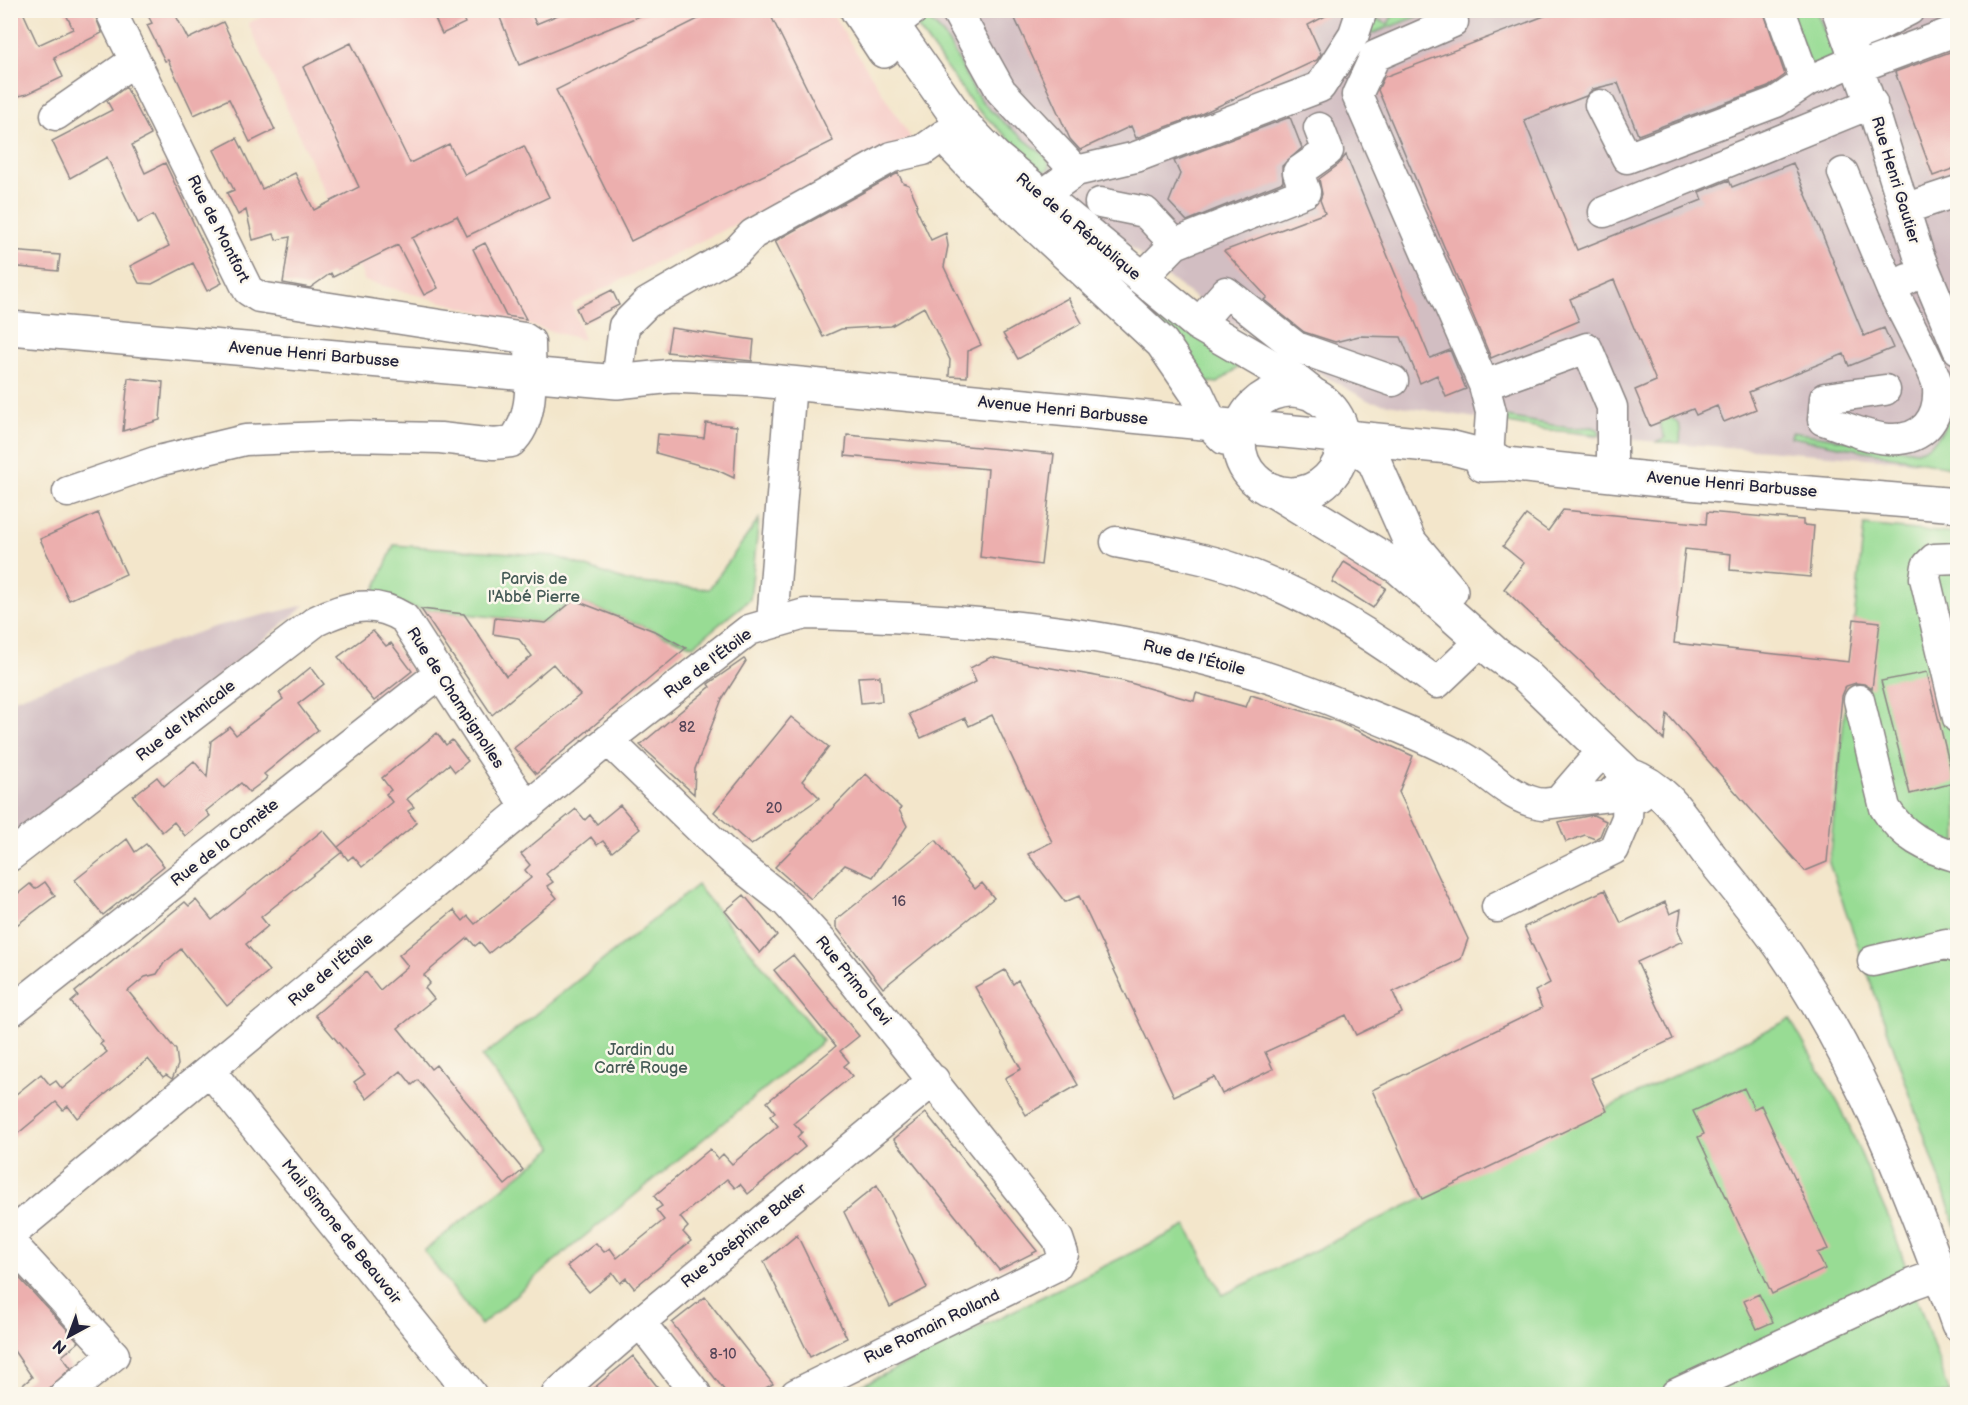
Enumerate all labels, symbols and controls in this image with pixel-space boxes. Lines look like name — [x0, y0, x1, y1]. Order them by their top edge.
street label: Rue Henri Gautier — [1867, 114, 1923, 246]
street label: Rue de la République — [1012, 169, 1145, 285]
street label: Rue de Montfort — [183, 172, 253, 286]
street label: Avenue Henri Barbusse — [228, 338, 400, 372]
street label: Avenue Henri Barbusse — [977, 393, 1150, 429]
street label: Avenue Henri Barbusse — [1646, 468, 1818, 502]
park label: Parvis de l'Abbé Pierre — [488, 570, 580, 607]
street label: Rue de l'Étoile — [659, 623, 756, 703]
street label: Rue de Champignolles — [402, 624, 508, 772]
street label: Rue de l'Étoile — [1141, 634, 1248, 680]
street label: Rue de l'Amicale — [133, 676, 240, 766]
house number: 82 — [679, 719, 696, 736]
street label: Rue de la Comète — [167, 795, 283, 891]
house number: 20 — [766, 800, 782, 817]
house number: 16 — [892, 893, 906, 910]
street label: Rue de l'Étoile — [284, 927, 378, 1011]
street label: Rue Primo Levi — [811, 932, 895, 1030]
park label: Jardin du Carré Rouge — [594, 1041, 688, 1078]
street label: Mail Simone de Beauvoir — [277, 1156, 405, 1308]
street label: Rue Joséphine Baker — [678, 1180, 811, 1292]
street label: Rue Romain Rolland — [861, 1286, 1003, 1368]
north arrow — [39, 1306, 99, 1366]
text: N — [49, 1335, 71, 1357]
house number: 8-10 — [710, 1346, 736, 1363]

